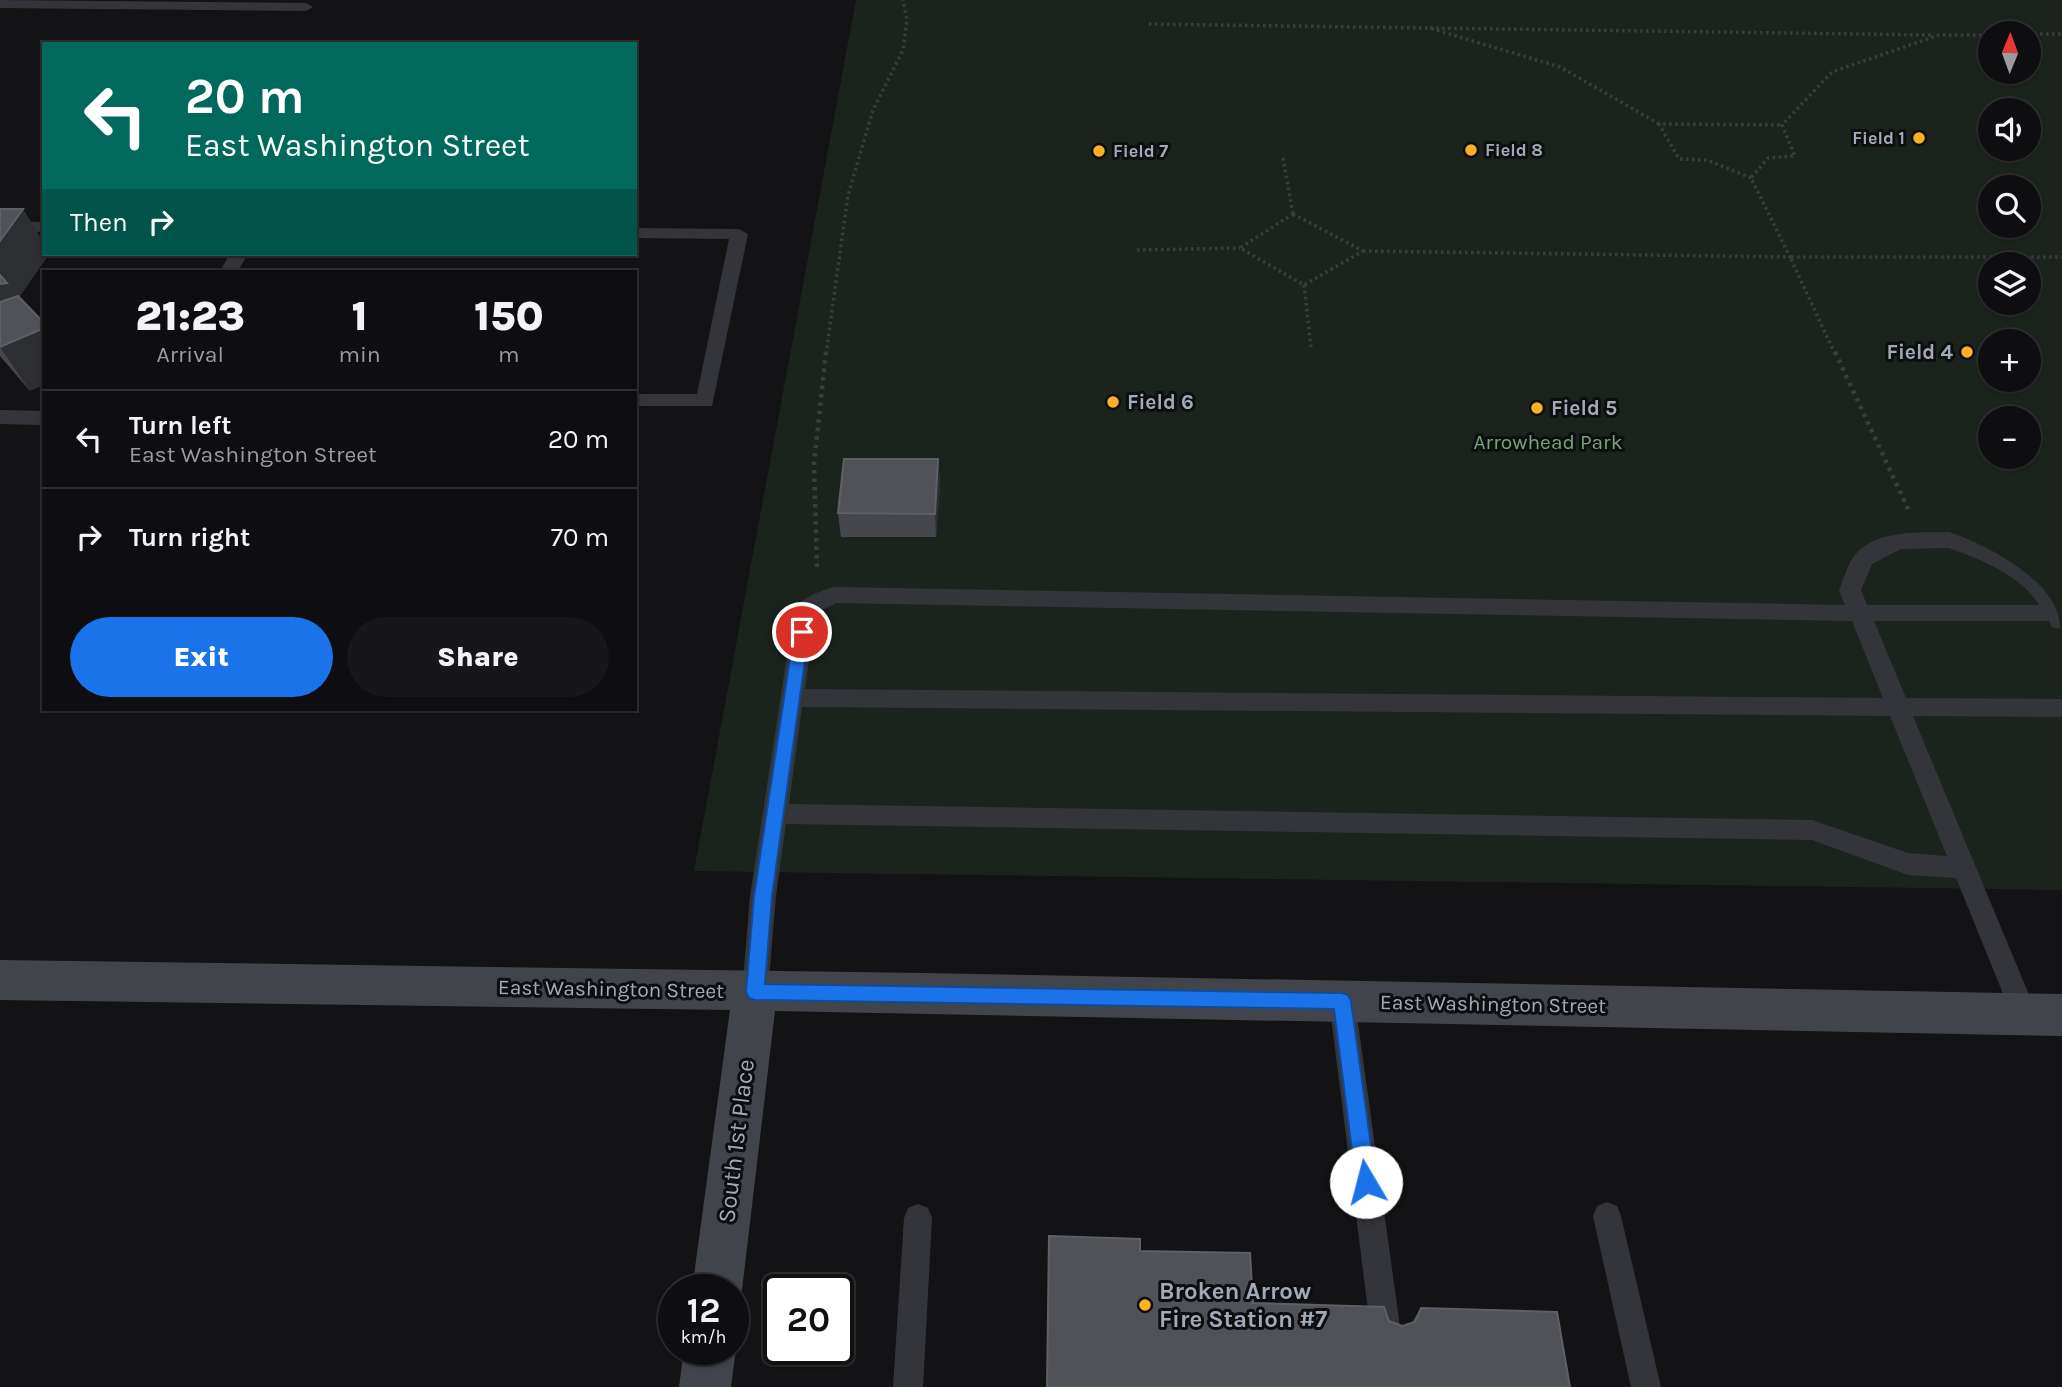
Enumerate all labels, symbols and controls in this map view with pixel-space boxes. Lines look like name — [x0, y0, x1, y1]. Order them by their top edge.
north arrow — [1978, 21, 2040, 84]
map controls — [1978, 21, 2041, 469]
text: 20 m — [185, 68, 305, 125]
icon: left — [70, 70, 161, 161]
button: sound — [1978, 98, 2041, 161]
text: East Washington Street — [185, 127, 530, 164]
place label: Field 1 — [1852, 127, 1905, 149]
marker: Field 1 — [1911, 130, 1927, 146]
place label: Field 8 — [1485, 139, 1543, 161]
place label: Field 7 — [1113, 140, 1168, 162]
marker: Field 8 — [1463, 142, 1479, 158]
marker: Field 7 — [1091, 143, 1107, 159]
button: search — [1978, 175, 2041, 238]
icon: right — [142, 203, 180, 241]
text: Then — [70, 207, 128, 238]
button: layers — [1978, 252, 2041, 315]
text: 21:23 — [135, 291, 245, 341]
text: 1 — [352, 291, 368, 341]
text: 150 — [474, 291, 544, 341]
button: + — [1978, 329, 2041, 392]
place label: Field 4 — [1886, 340, 1954, 364]
text: Arrival — [157, 341, 224, 368]
text: min — [338, 341, 381, 368]
text: m — [498, 341, 520, 368]
marker: Field 4 — [1959, 344, 1975, 360]
place label: Field 6 — [1127, 390, 1194, 414]
marker: Field 6 — [1105, 394, 1121, 410]
place label: Field 5 — [1551, 396, 1617, 420]
marker: Field 5 — [1529, 400, 1545, 416]
button: − — [1978, 406, 2041, 469]
text: Turn left — [129, 410, 231, 441]
icon: left — [70, 420, 108, 458]
text: 20 m — [548, 424, 609, 455]
park label: Arrowhead Park — [1474, 430, 1623, 454]
text: East Washington Street — [129, 441, 377, 468]
icon: right — [70, 518, 108, 556]
text: Turn right — [129, 522, 250, 553]
text: 70 m — [551, 522, 609, 553]
pin — [772, 602, 832, 662]
icon: arrive — [783, 613, 821, 651]
button: Exit — [70, 617, 333, 697]
button: Share — [347, 617, 609, 697]
street label: East Washington Street — [498, 975, 724, 1003]
street label: East Washington Street — [1380, 990, 1606, 1018]
street label: South 1st Place — [712, 1058, 760, 1224]
position arrow — [1329, 1145, 1403, 1219]
speed limit sign: 20 — [763, 1274, 854, 1365]
place label: Broken Arrow Fire Station #7 — [1159, 1277, 1327, 1333]
text: 12 — [687, 1290, 720, 1331]
marker: Broken Arrow Fire Station #7 — [1137, 1297, 1153, 1313]
text: km/h — [681, 1326, 726, 1348]

